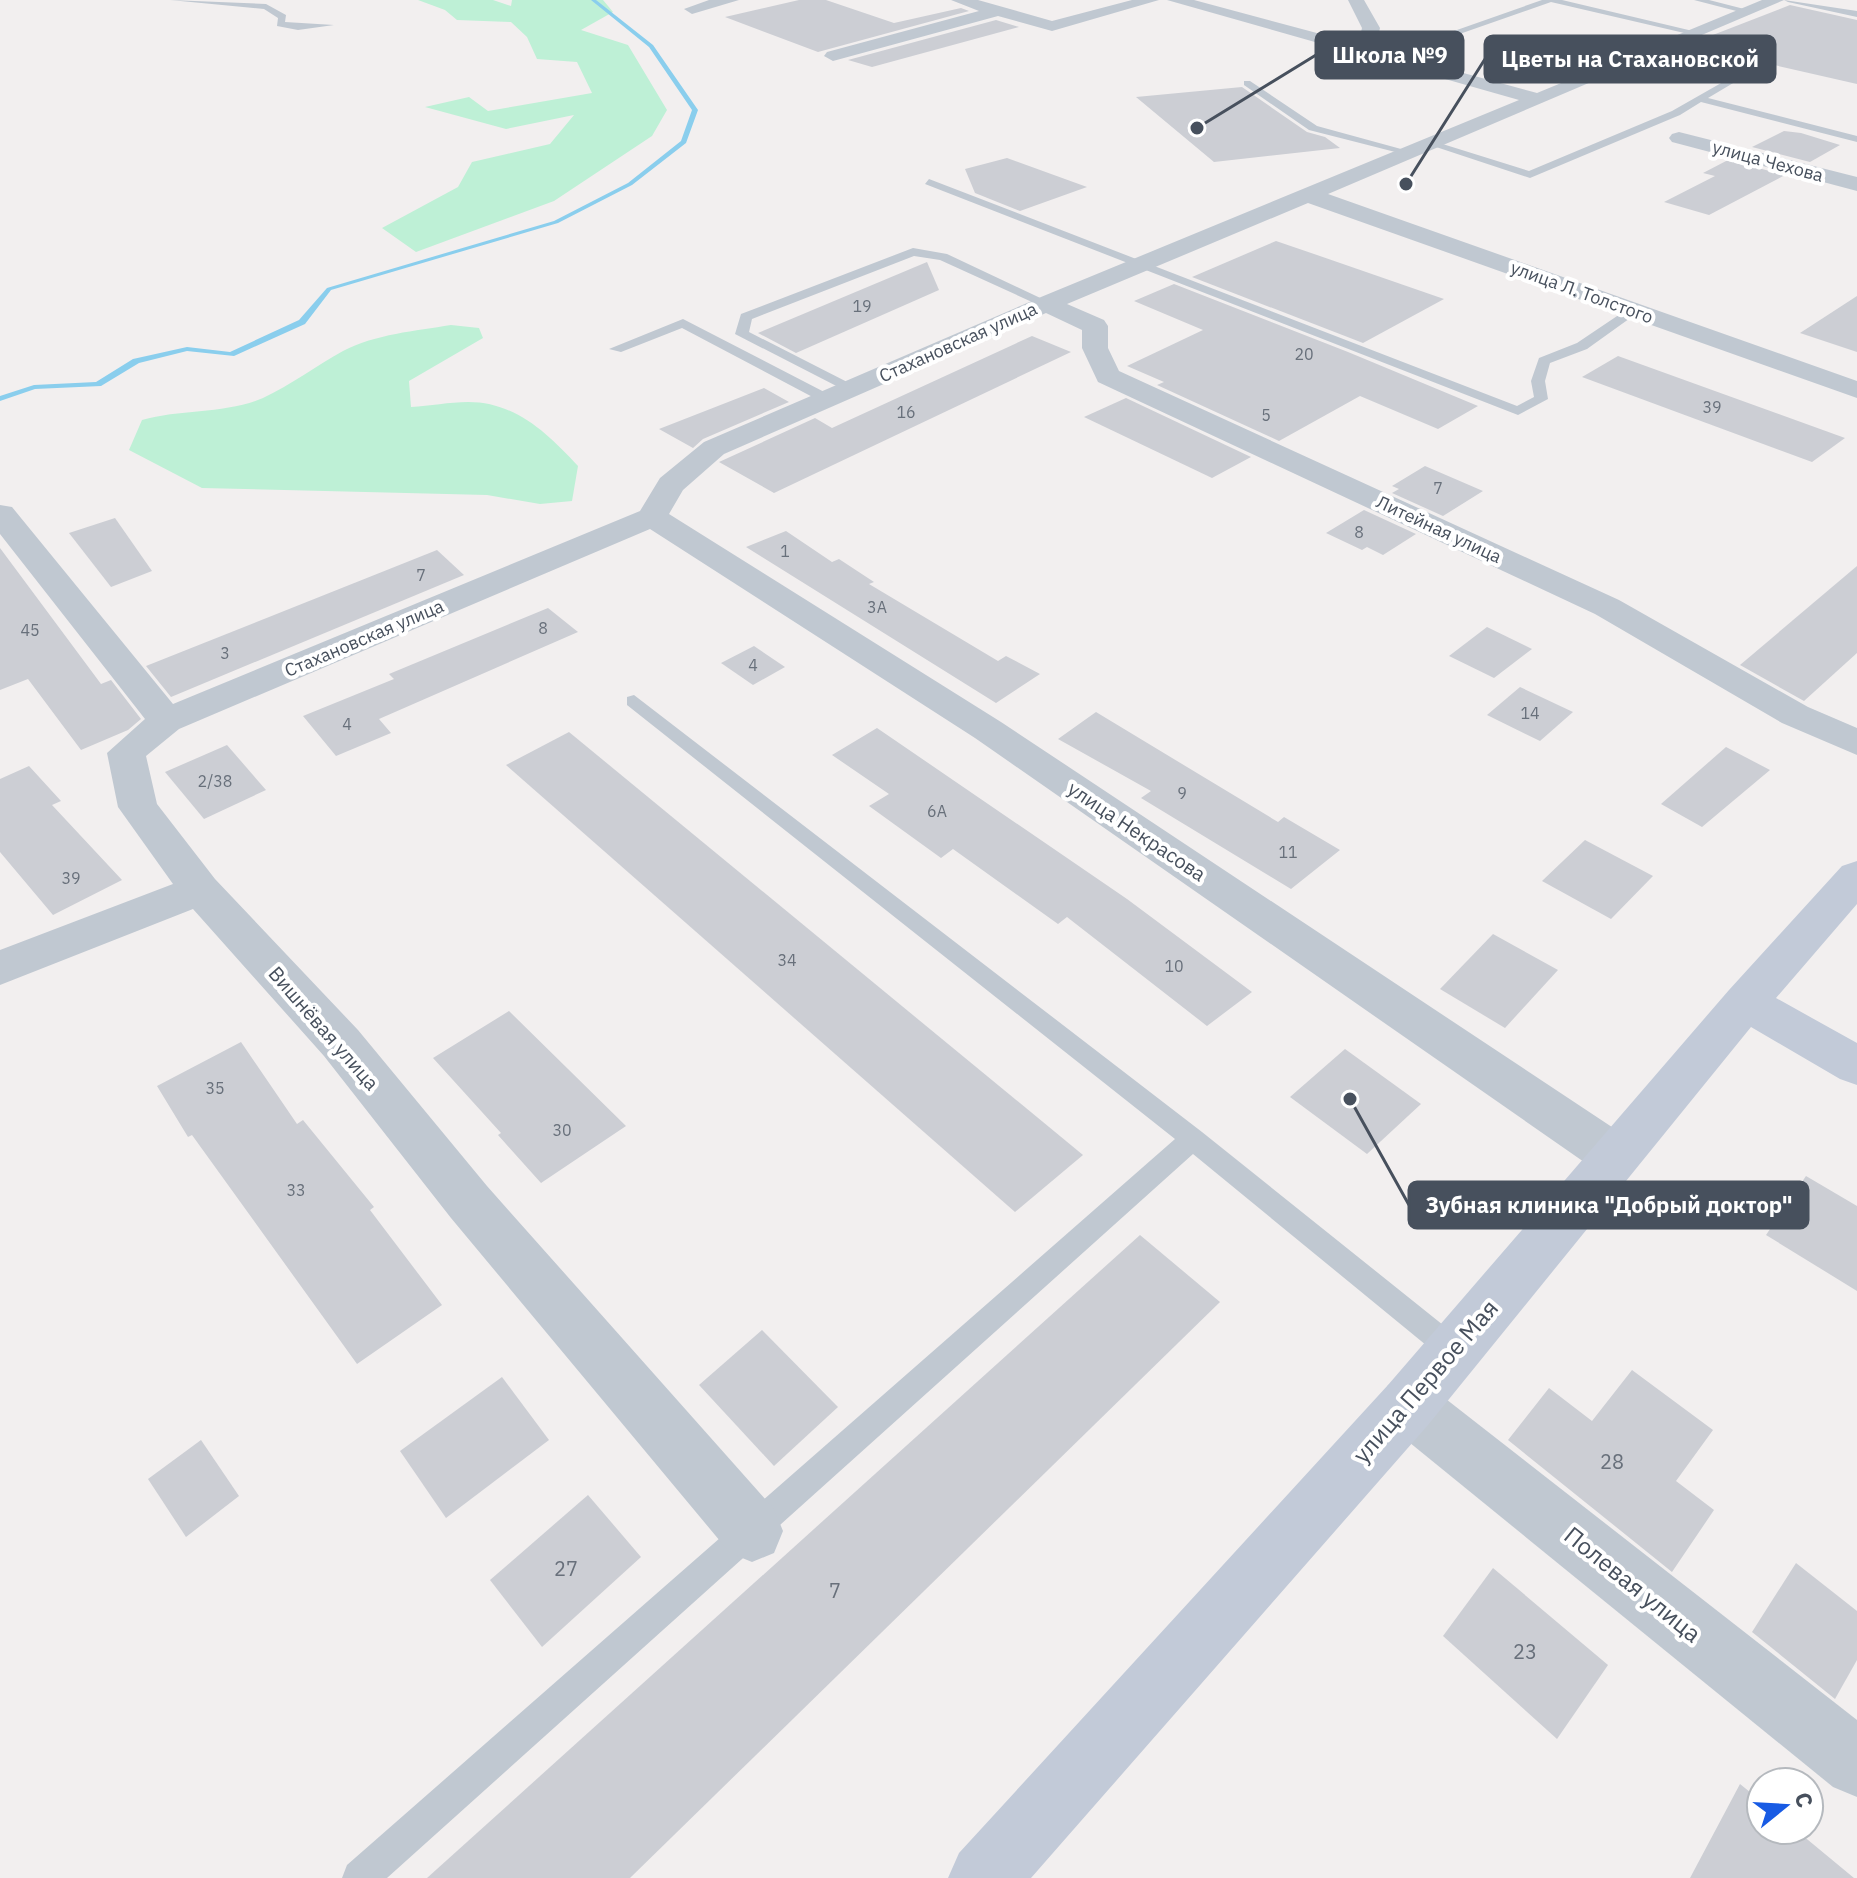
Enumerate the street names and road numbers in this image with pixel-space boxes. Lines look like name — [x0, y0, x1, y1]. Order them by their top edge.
street label: улица Чехова — [1710, 135, 1826, 187]
street label: улица Л. Толстого — [1508, 256, 1656, 328]
street label: Стахановская улица — [875, 297, 1041, 387]
street label: Литейная улица — [1373, 490, 1506, 568]
street label: Стахановская улица — [281, 594, 447, 682]
street label: улица Некрасова — [1063, 775, 1212, 887]
street label: Вишнёвая улица — [263, 960, 386, 1096]
street label: улица Первое Мая — [1345, 1293, 1505, 1469]
street label: Полевая улица — [1558, 1519, 1708, 1649]

